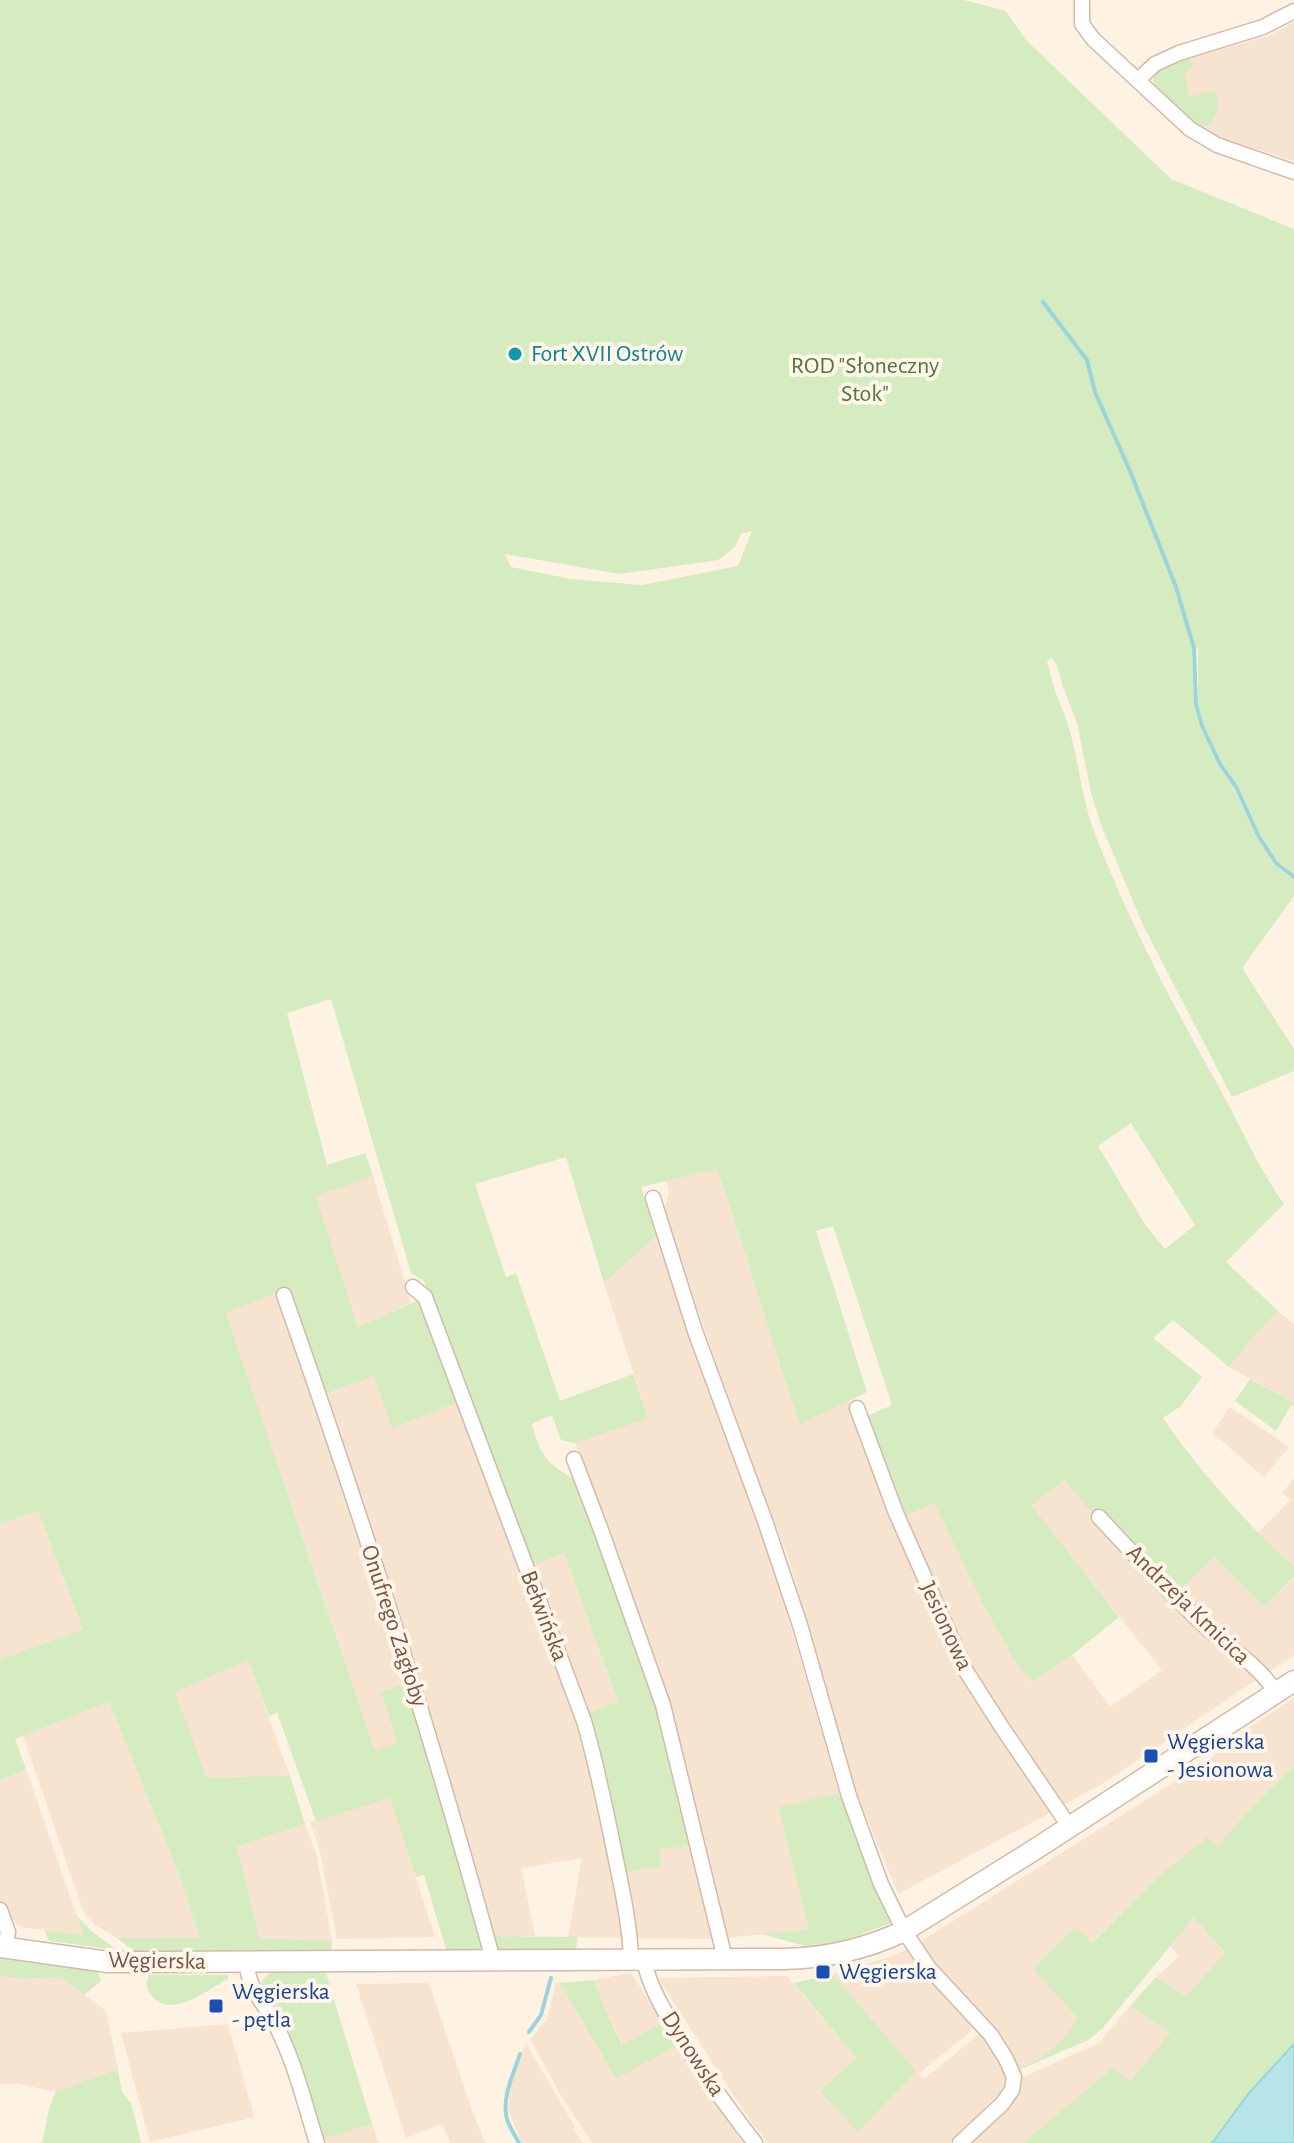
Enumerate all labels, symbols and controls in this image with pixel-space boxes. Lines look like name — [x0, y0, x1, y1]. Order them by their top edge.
place label: Fort XVII Ostrów — [531, 342, 683, 366]
marker: Fort XVII Ostrów — [506, 345, 524, 363]
park label: ROD "Słoneczny Stok" — [791, 354, 939, 406]
street label: Andrzeja Kmicica — [1122, 1540, 1254, 1670]
street label: Onufrego Zagłoby — [357, 1542, 431, 1710]
street label: Bełwińska — [516, 1567, 572, 1665]
street label: Jesionowa — [915, 1578, 977, 1674]
place label: Węgierska - Jesionowa — [1167, 1730, 1273, 1782]
marker: Węgierska - Jesionowa — [1142, 1747, 1160, 1765]
street label: Węgierska — [108, 1948, 206, 1974]
place label: Węgierska — [839, 1960, 937, 1984]
marker: Węgierska — [814, 1963, 832, 1981]
place label: Węgierska - pętla — [232, 1980, 330, 2032]
marker: Węgierska - pętla — [207, 1997, 225, 2015]
street label: Dynowska — [657, 2007, 729, 2101]

